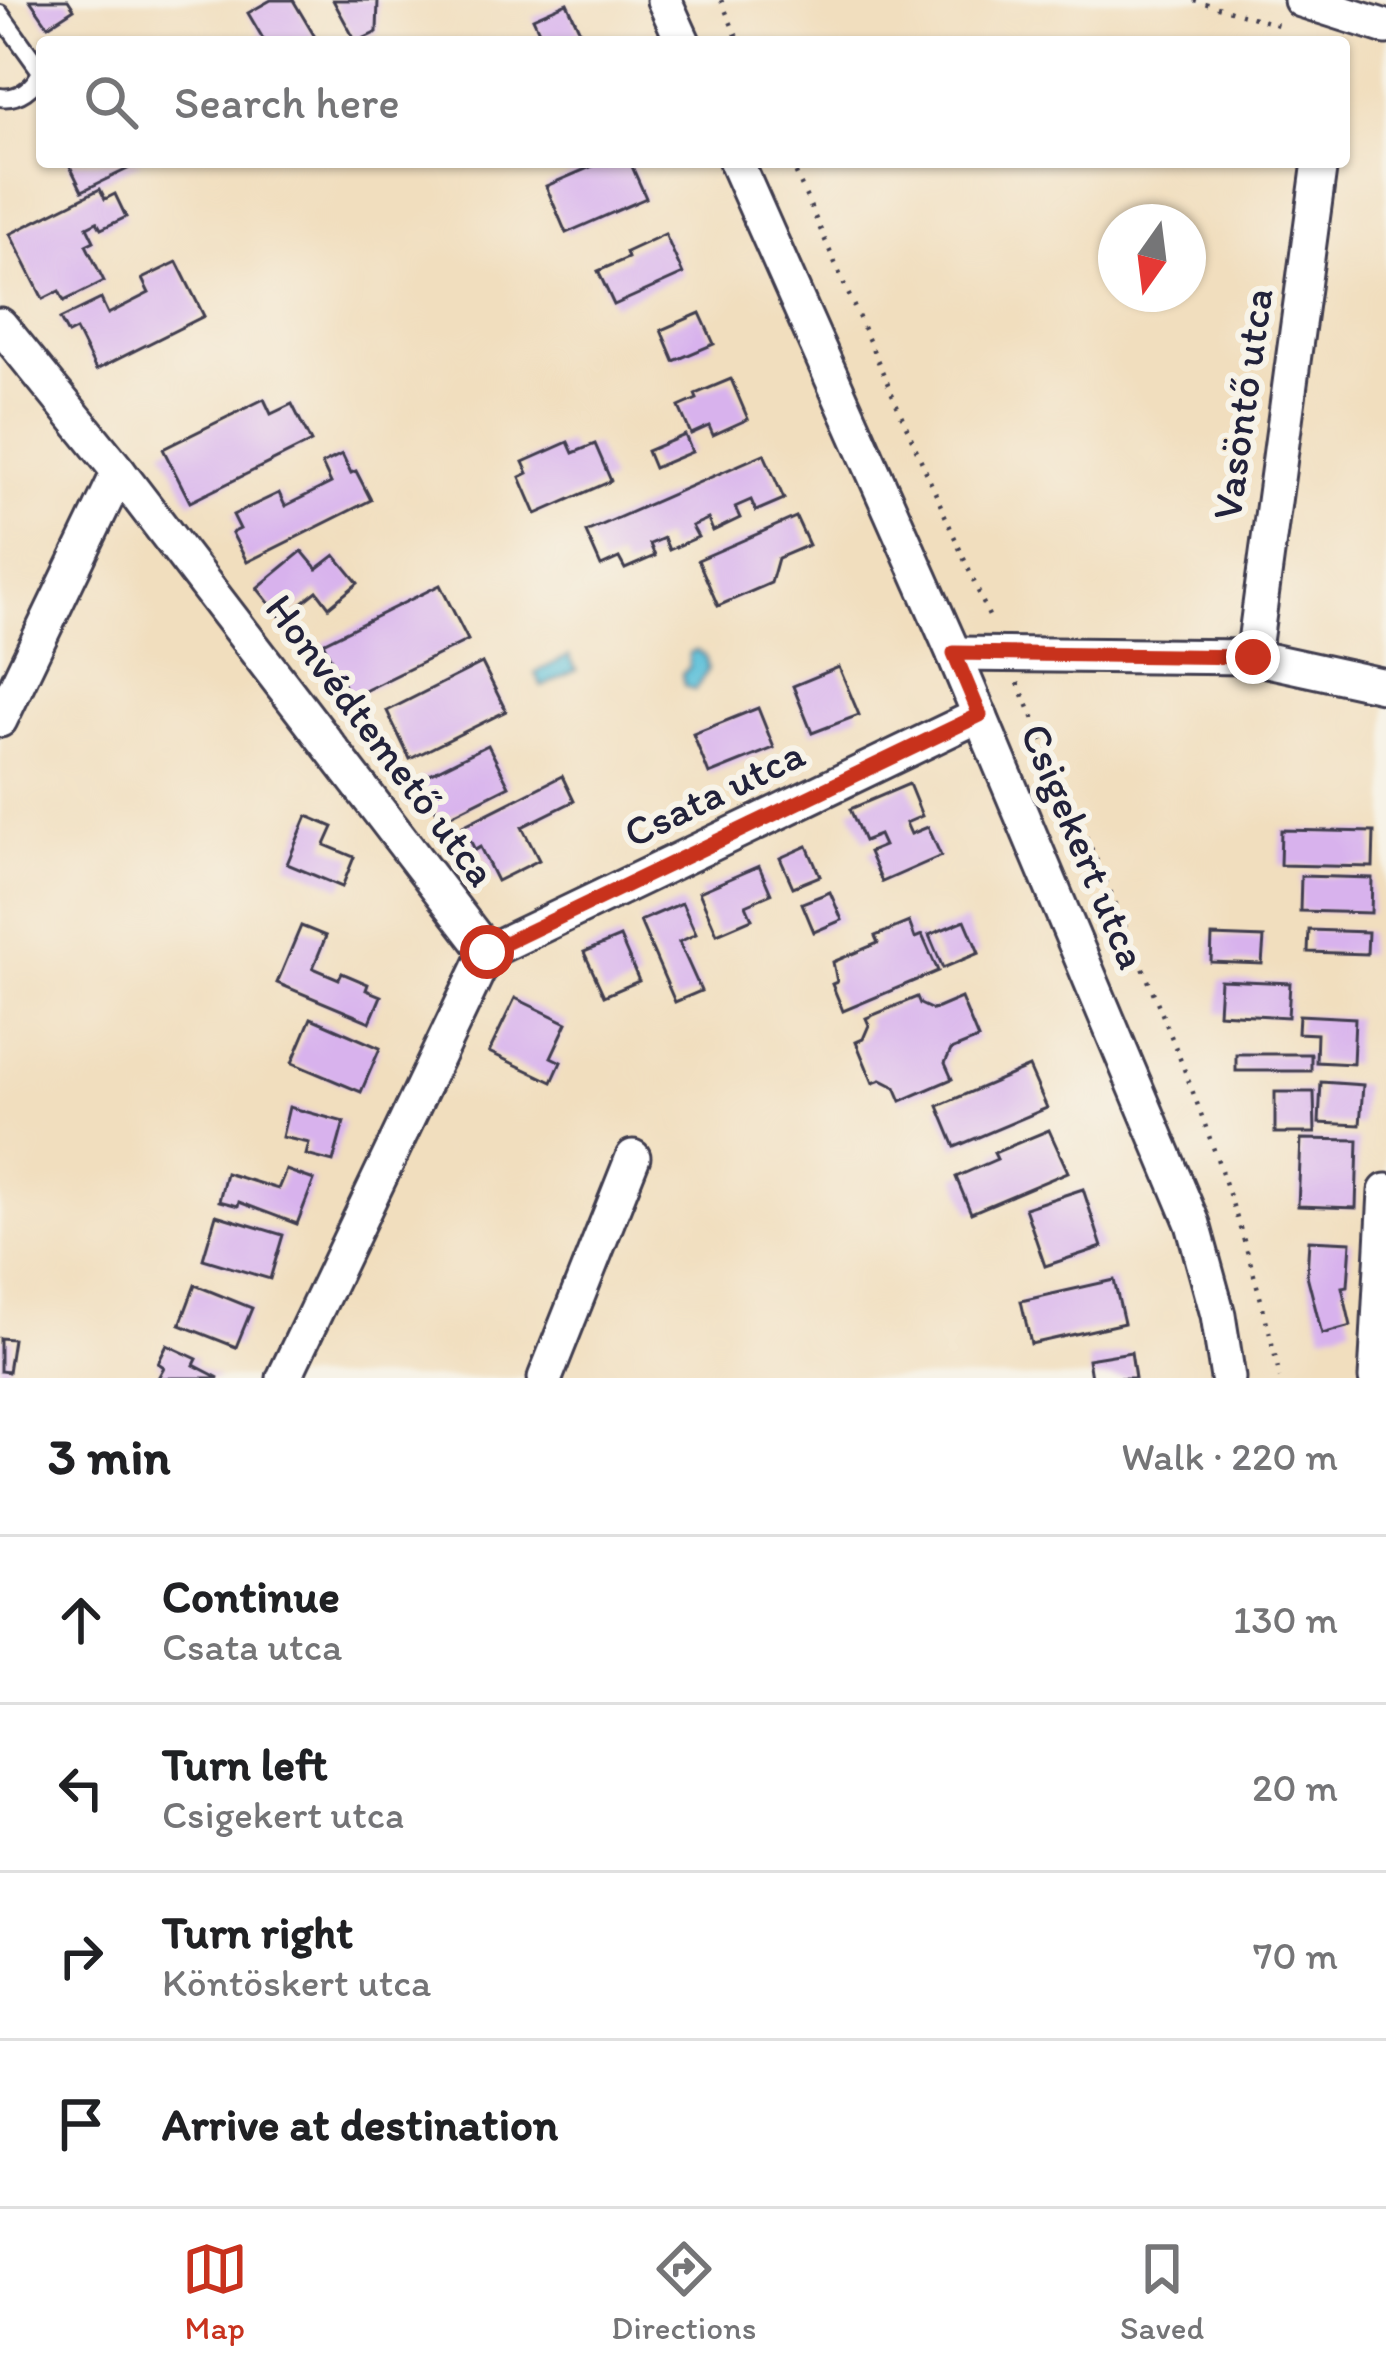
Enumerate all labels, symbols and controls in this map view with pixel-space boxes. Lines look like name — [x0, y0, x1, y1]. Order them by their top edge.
search box — [36, 36, 1350, 168]
icon: search — [78, 69, 144, 135]
text: Search here — [174, 75, 400, 129]
north arrow — [1098, 204, 1206, 312]
street label: Vasöntő utca — [1201, 285, 1283, 523]
street label: Honvédtemető utca — [255, 584, 507, 896]
route end — [1226, 630, 1280, 684]
street label: Csigekert utca — [1010, 716, 1158, 976]
street label: Csata utca — [616, 727, 813, 858]
route start — [460, 925, 514, 979]
text: 3 min — [48, 1426, 170, 1487]
text: Walk · 220 m — [1121, 1433, 1338, 1480]
text: Continue — [162, 1569, 340, 1623]
icon: ahead — [48, 1587, 114, 1653]
text: 130 m — [1233, 1596, 1338, 1643]
text: Csata utca — [162, 1623, 342, 1670]
text: Turn left — [162, 1737, 328, 1791]
icon: left — [48, 1755, 114, 1821]
text: 20 m — [1252, 1764, 1338, 1811]
text: Csigekert utca — [162, 1791, 404, 1838]
text: Turn right — [162, 1905, 353, 1959]
icon: right — [48, 1923, 114, 1989]
text: 70 m — [1253, 1932, 1338, 1979]
text: Köntöskert utca — [162, 1959, 431, 2006]
icon: arrive — [48, 2091, 114, 2157]
text: Arrive at destination — [162, 2097, 558, 2151]
tab: Map — [182, 2236, 248, 2347]
tab: Directions — [611, 2236, 756, 2347]
tab: Saved — [1120, 2236, 1204, 2347]

